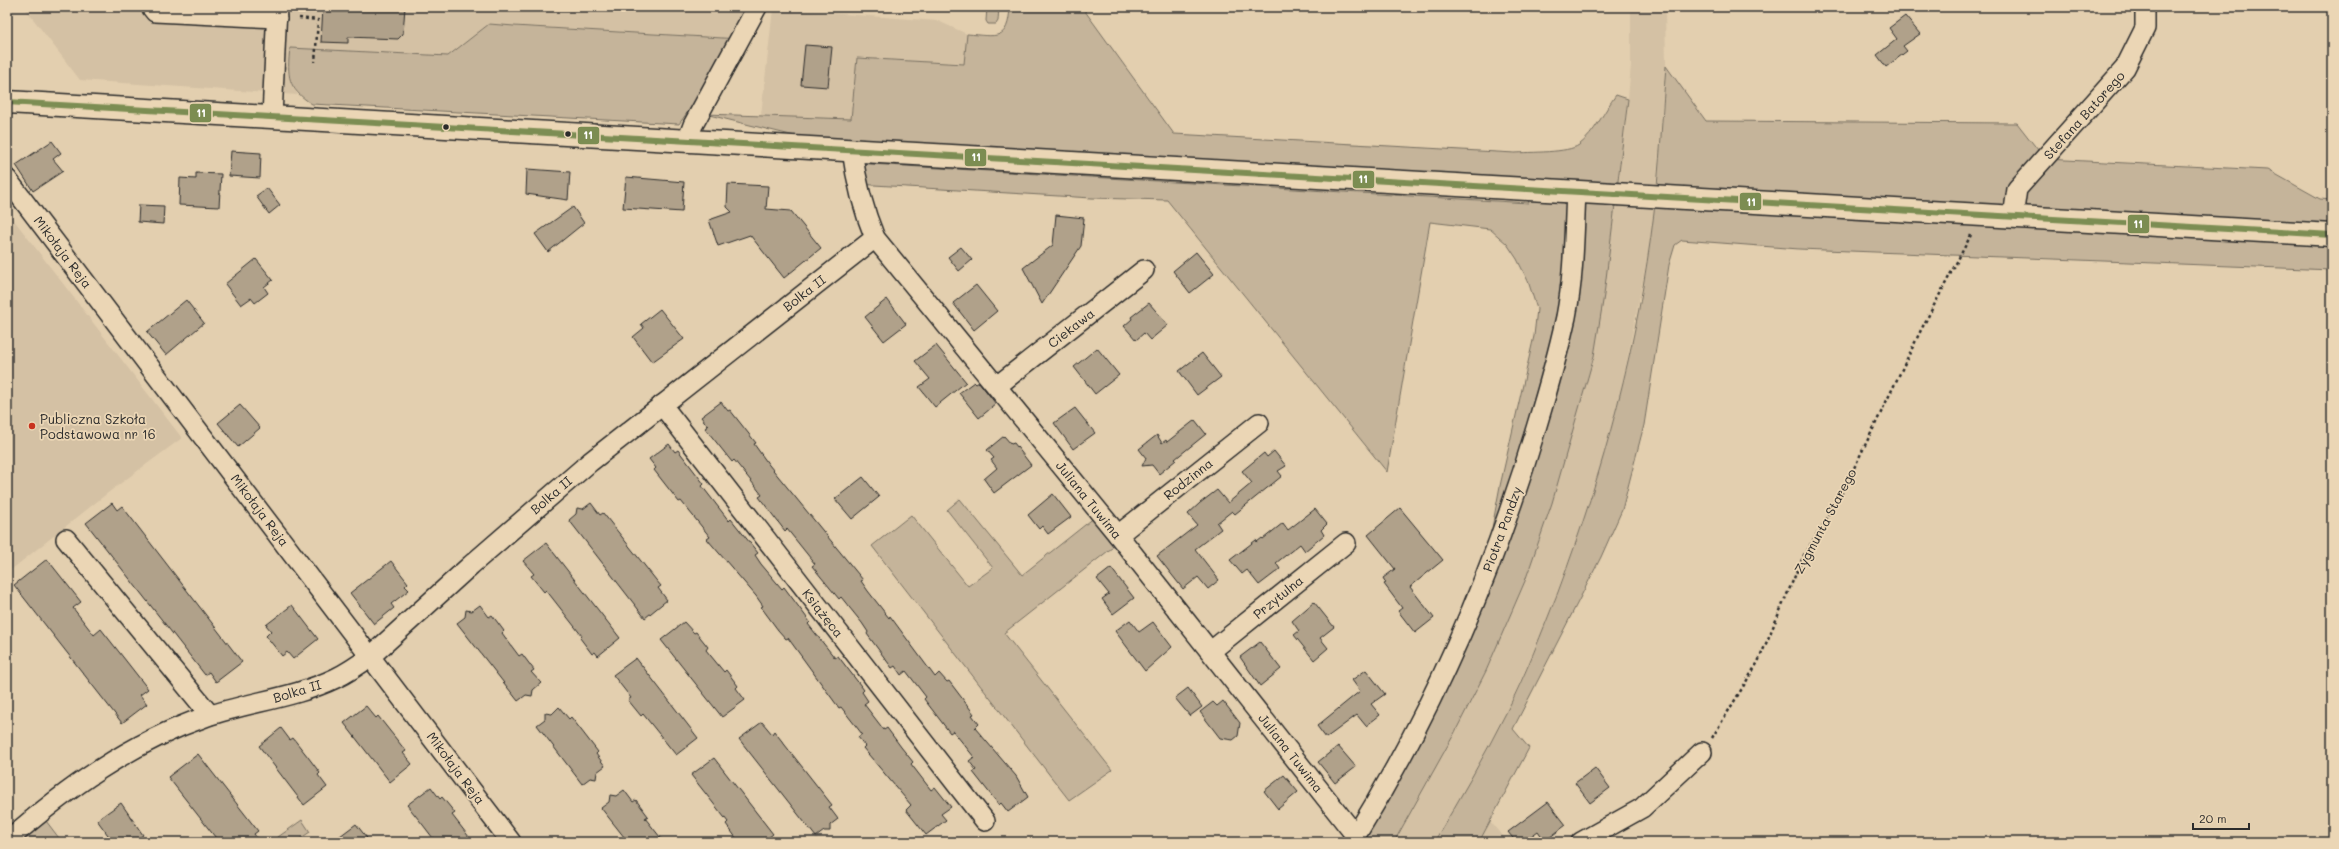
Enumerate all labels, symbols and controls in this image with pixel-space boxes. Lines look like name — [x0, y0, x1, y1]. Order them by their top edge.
street label: Stefana Batorego — [2039, 67, 2128, 162]
line badge: 11 — [189, 103, 212, 123]
text: 11 — [196, 105, 206, 120]
unlabelled marker — [441, 122, 451, 132]
line badge: 11 — [577, 126, 600, 145]
text: 11 — [583, 127, 593, 142]
unlabelled marker — [563, 129, 573, 139]
line badge: 11 — [964, 148, 987, 167]
text: 11 — [971, 149, 981, 164]
line badge: 11 — [1352, 170, 1375, 189]
text: 11 — [1358, 171, 1368, 186]
line badge: 11 — [1739, 192, 1762, 211]
text: 11 — [1746, 194, 1756, 209]
street label: Mikołaja Reja — [31, 212, 96, 291]
line badge: 11 — [2127, 214, 2150, 234]
text: 11 — [2133, 216, 2143, 231]
street label: Bolka II — [779, 270, 829, 315]
street label: Ciekawa — [1044, 304, 1097, 351]
place label: Publiczna Szkoła Podstawowa nr 16 — [40, 410, 156, 442]
marker: Publiczna Szkoła Podstawowa nr 16 — [27, 421, 37, 431]
street label: Rodzinna — [1160, 454, 1216, 503]
street label: Juliana Tuwima — [1053, 457, 1126, 542]
street label: Zygmunta Starego — [1790, 465, 1860, 576]
street label: Mikołaja Reja — [228, 470, 293, 549]
street label: Bolka II — [526, 472, 575, 517]
street label: Piotra Pandzy — [1478, 484, 1525, 574]
street label: Przytulna — [1249, 571, 1306, 622]
street label: Książęca — [799, 585, 848, 641]
street label: Bolka II — [271, 675, 323, 706]
street label: Juliana Tuwima — [1255, 710, 1328, 796]
street label: Mikołaja Reja — [424, 728, 489, 807]
scale bar — [2193, 805, 2249, 831]
text: 20 m — [2199, 810, 2227, 826]

